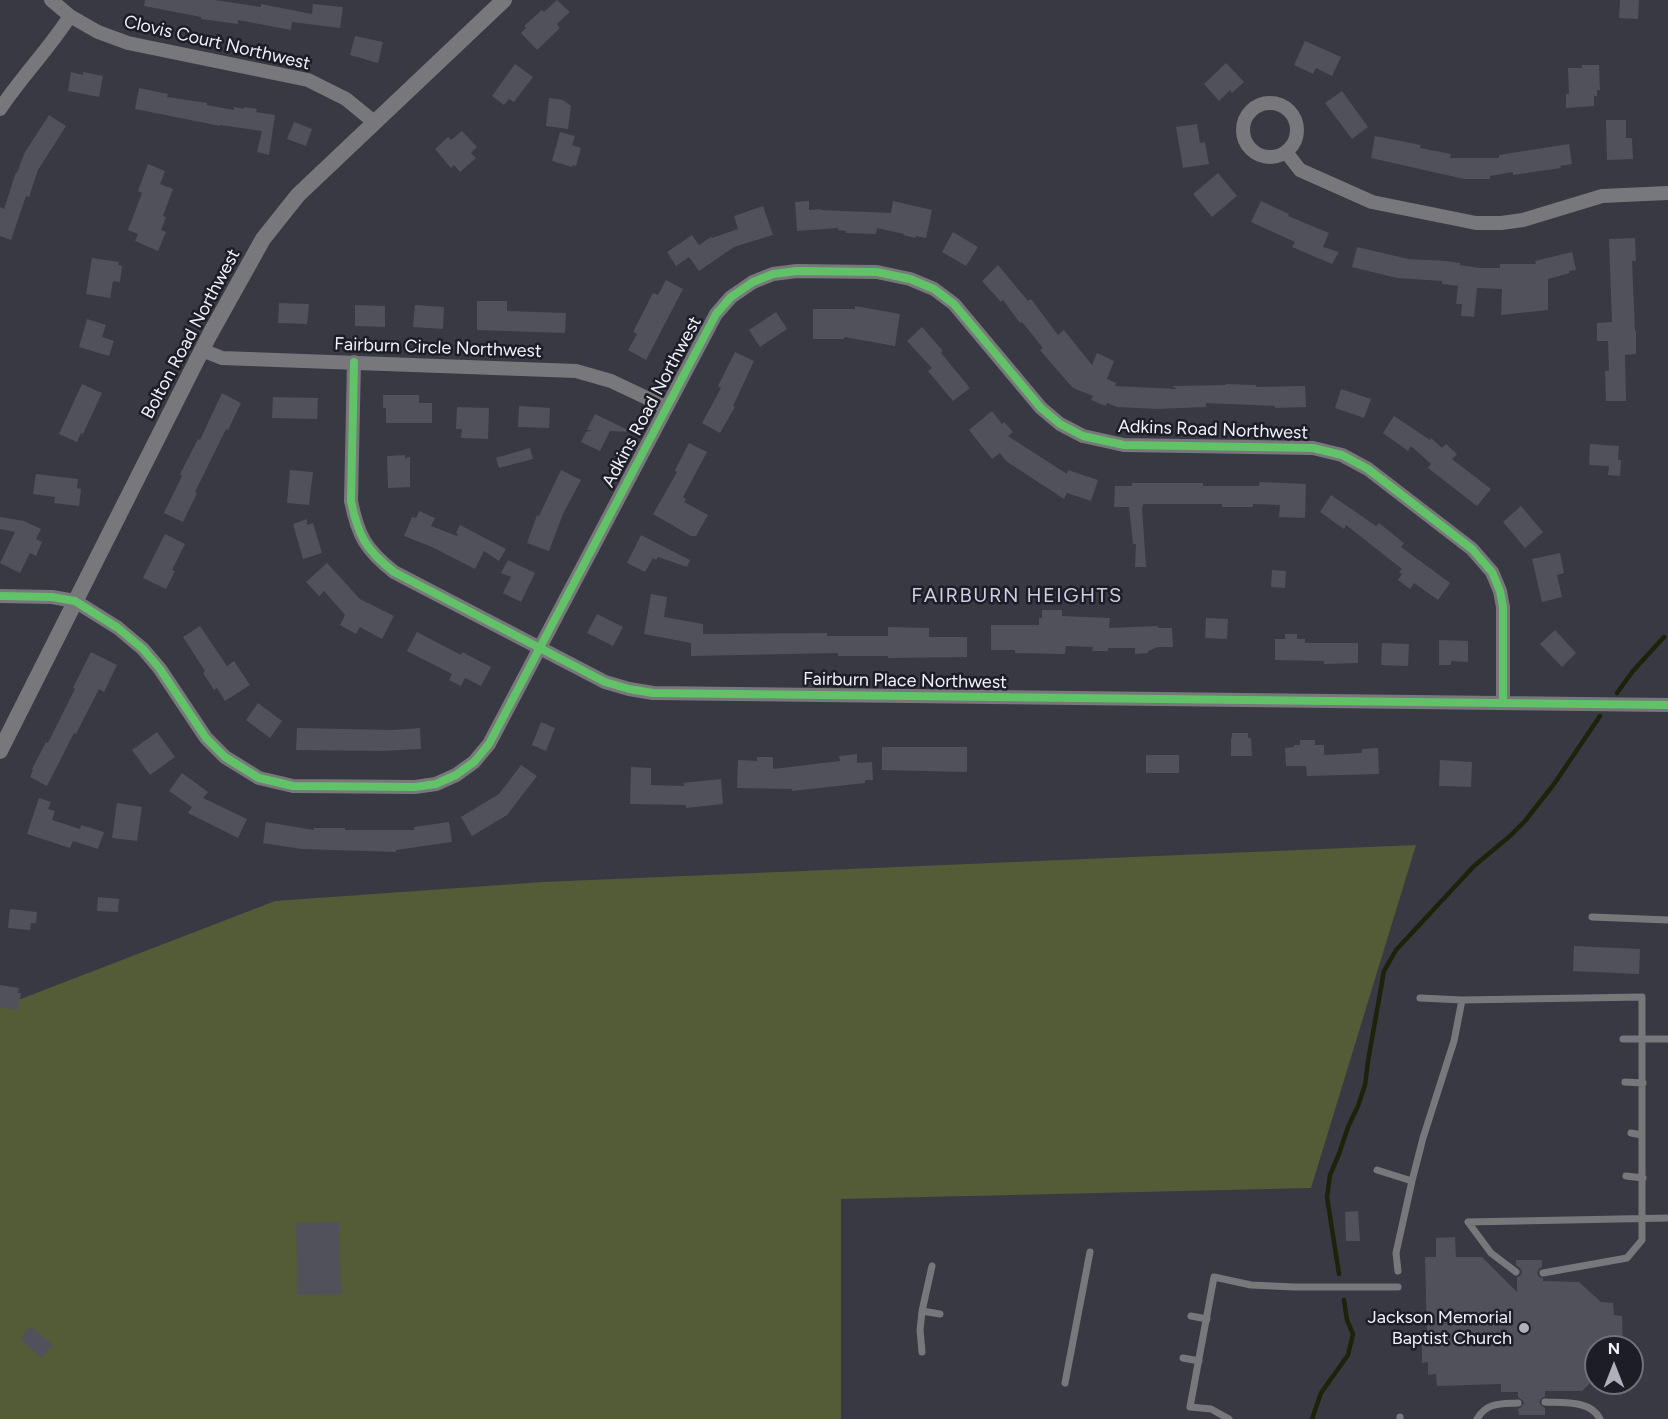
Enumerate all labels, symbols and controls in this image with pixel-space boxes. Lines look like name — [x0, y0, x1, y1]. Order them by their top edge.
street label: Clovis Court Northwest — [122, 11, 312, 75]
street label: Bolton Road Northwest — [137, 245, 245, 423]
street label: Adkins Road Northwest — [598, 313, 706, 491]
street label: Fairburn Circle Northwest — [334, 334, 542, 362]
street label: Adkins Road Northwest — [1117, 416, 1309, 444]
district label: FAIRBURN HEIGHTS — [911, 584, 1123, 608]
street label: Fairburn Place Northwest — [803, 668, 1007, 694]
place label: Jackson Memorial Baptist Church — [1368, 1307, 1512, 1350]
marker: Jackson Memorial Baptist Church — [1517, 1321, 1531, 1335]
north arrow — [1584, 1335, 1644, 1395]
text: N — [1608, 1339, 1620, 1358]

